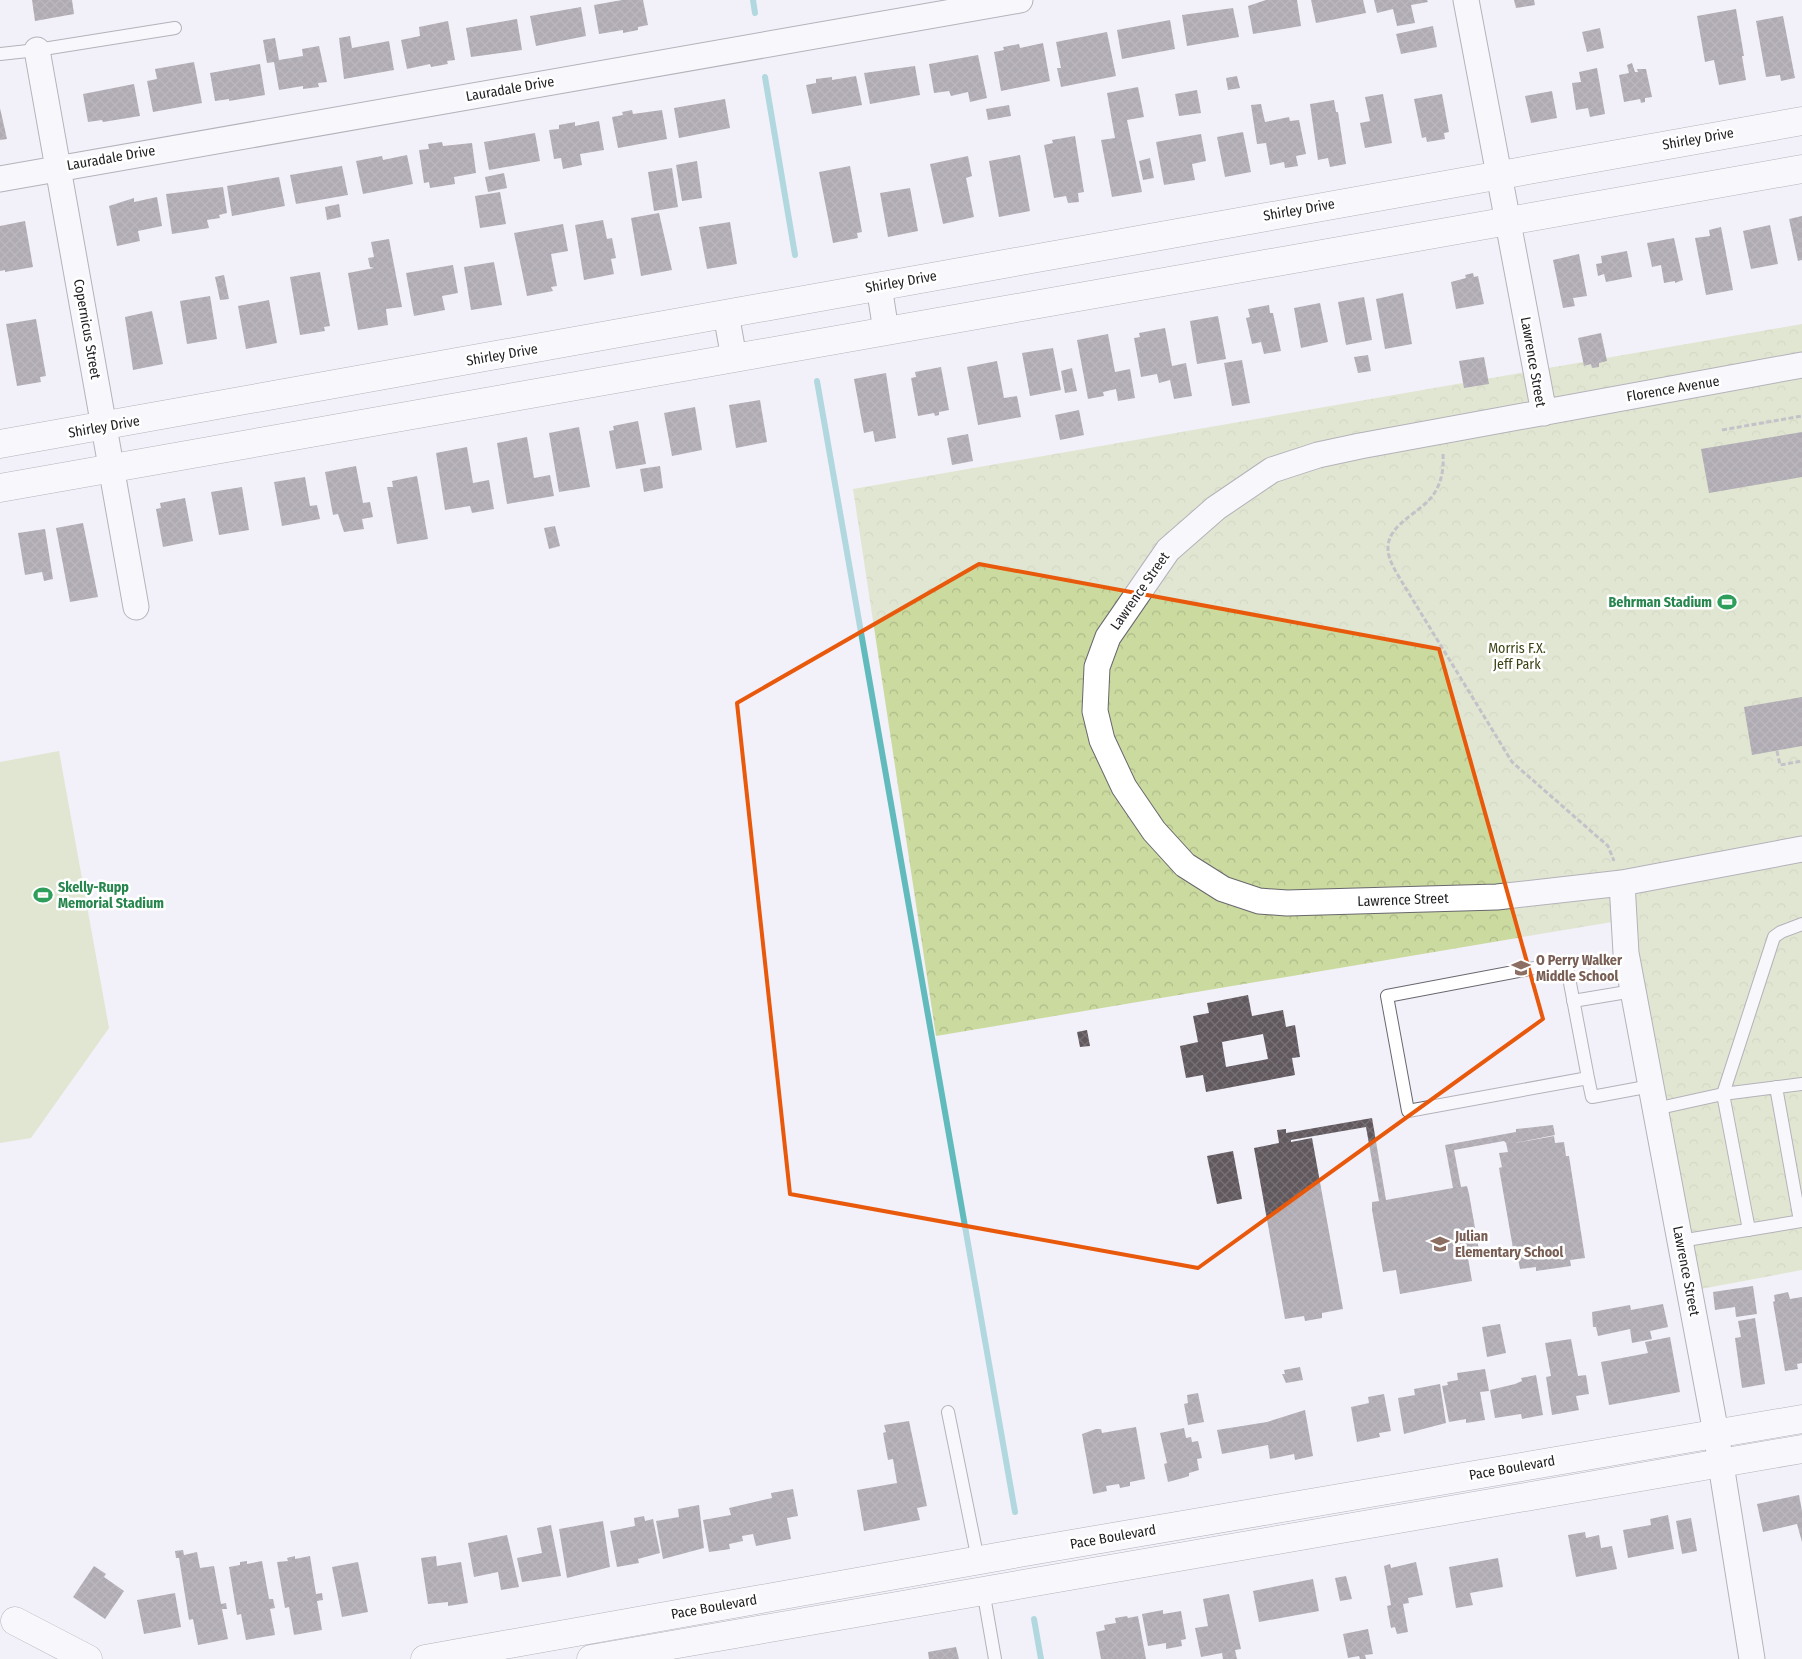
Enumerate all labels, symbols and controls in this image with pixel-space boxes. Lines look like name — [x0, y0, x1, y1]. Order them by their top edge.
street label: Lauradale Drive — [465, 73, 556, 105]
street label: Shirley Drive — [1661, 124, 1735, 154]
street label: Lauradale Drive — [66, 142, 157, 174]
street label: Shirley Drive — [1262, 195, 1336, 225]
street label: Shirley Drive — [864, 267, 938, 297]
street label: Copernicus Street — [70, 278, 104, 381]
street label: Lawrence Street — [1517, 316, 1549, 409]
street label: Shirley Drive — [465, 340, 539, 370]
street label: Florence Avenue — [1625, 372, 1721, 406]
street label: Shirley Drive — [67, 412, 141, 442]
street label: Lawrence Street — [1107, 548, 1173, 633]
sports icon: Behrman Stadium — [1716, 591, 1738, 613]
place label: Behrman Stadium — [1609, 594, 1712, 611]
park label: Morris F.X. Jeff Park — [1488, 640, 1546, 673]
place label: Skelly-Rupp Memorial Stadium — [58, 879, 164, 912]
sports icon: Skelly-Rupp Memorial Stadium — [32, 884, 54, 906]
street label: Lawrence Street — [1357, 890, 1449, 910]
place label: O Perry Walker Middle School — [1536, 952, 1623, 985]
school or university icon: O Perry Walker Middle School — [1510, 957, 1532, 979]
street label: Lawrence Street — [1669, 1225, 1703, 1318]
place label: Julian Elementary School — [1454, 1228, 1564, 1261]
school or university icon: Julian Elementary School — [1429, 1233, 1451, 1255]
street label: Pace Boulevard — [1468, 1452, 1556, 1484]
street label: Pace Boulevard — [1069, 1521, 1157, 1553]
street label: Pace Boulevard — [670, 1591, 758, 1623]

